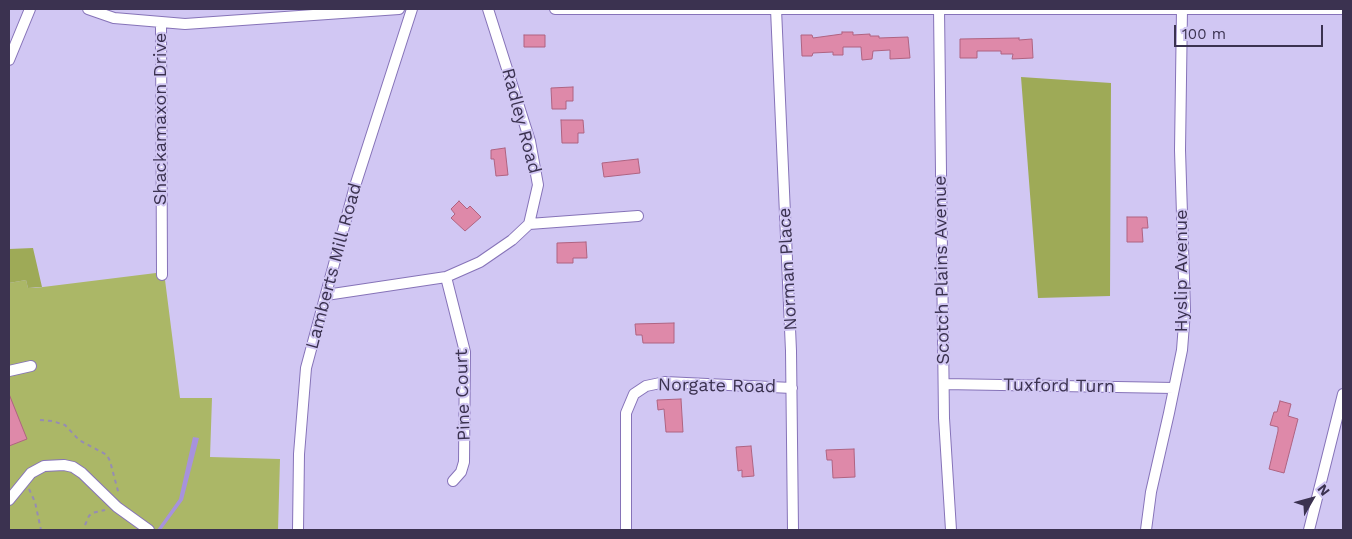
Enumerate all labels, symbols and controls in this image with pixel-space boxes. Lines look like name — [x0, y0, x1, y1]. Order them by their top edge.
scale bar — [1177, 15, 1326, 47]
text: 100 m — [1182, 25, 1226, 43]
street label: Shackamaxon Drive — [150, 33, 172, 205]
street label: Radley Road — [497, 66, 545, 176]
street label: Scotch Plains Avenue — [930, 175, 954, 365]
street label: Lamberts Mill Road — [301, 181, 367, 351]
street label: Norman Place — [774, 207, 802, 331]
street label: Hyslip Avenue — [1171, 209, 1193, 333]
street label: Pine Court — [451, 349, 475, 441]
street label: Norgate Road — [658, 374, 776, 398]
street label: Tuxford Turn — [1003, 374, 1115, 398]
north arrow — [1287, 474, 1337, 524]
text: N — [1314, 481, 1333, 499]

